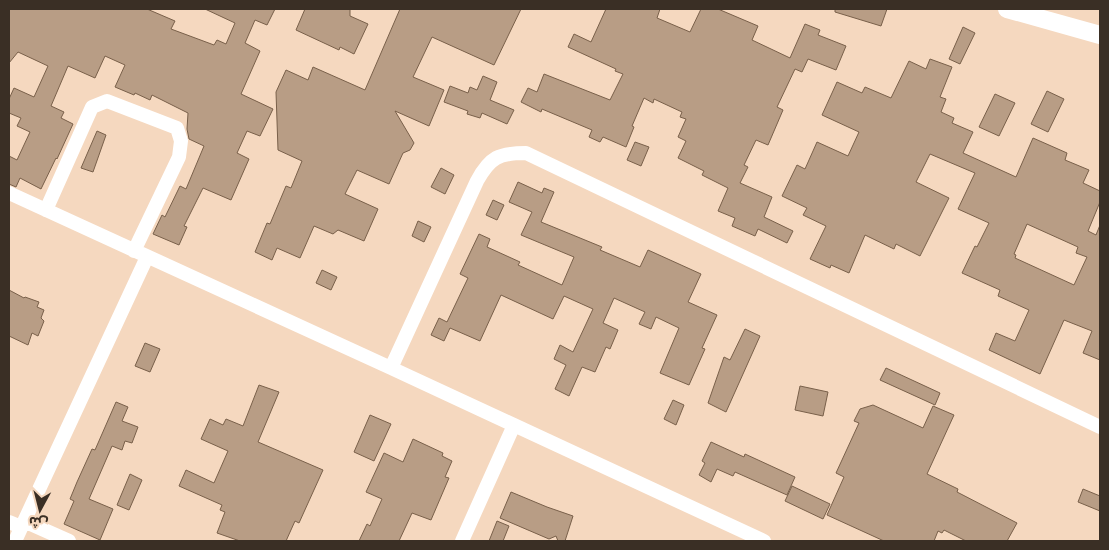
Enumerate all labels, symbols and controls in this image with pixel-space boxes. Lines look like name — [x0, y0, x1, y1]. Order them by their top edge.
north arrow — [15, 485, 65, 535]
text: ش — [28, 514, 49, 532]

